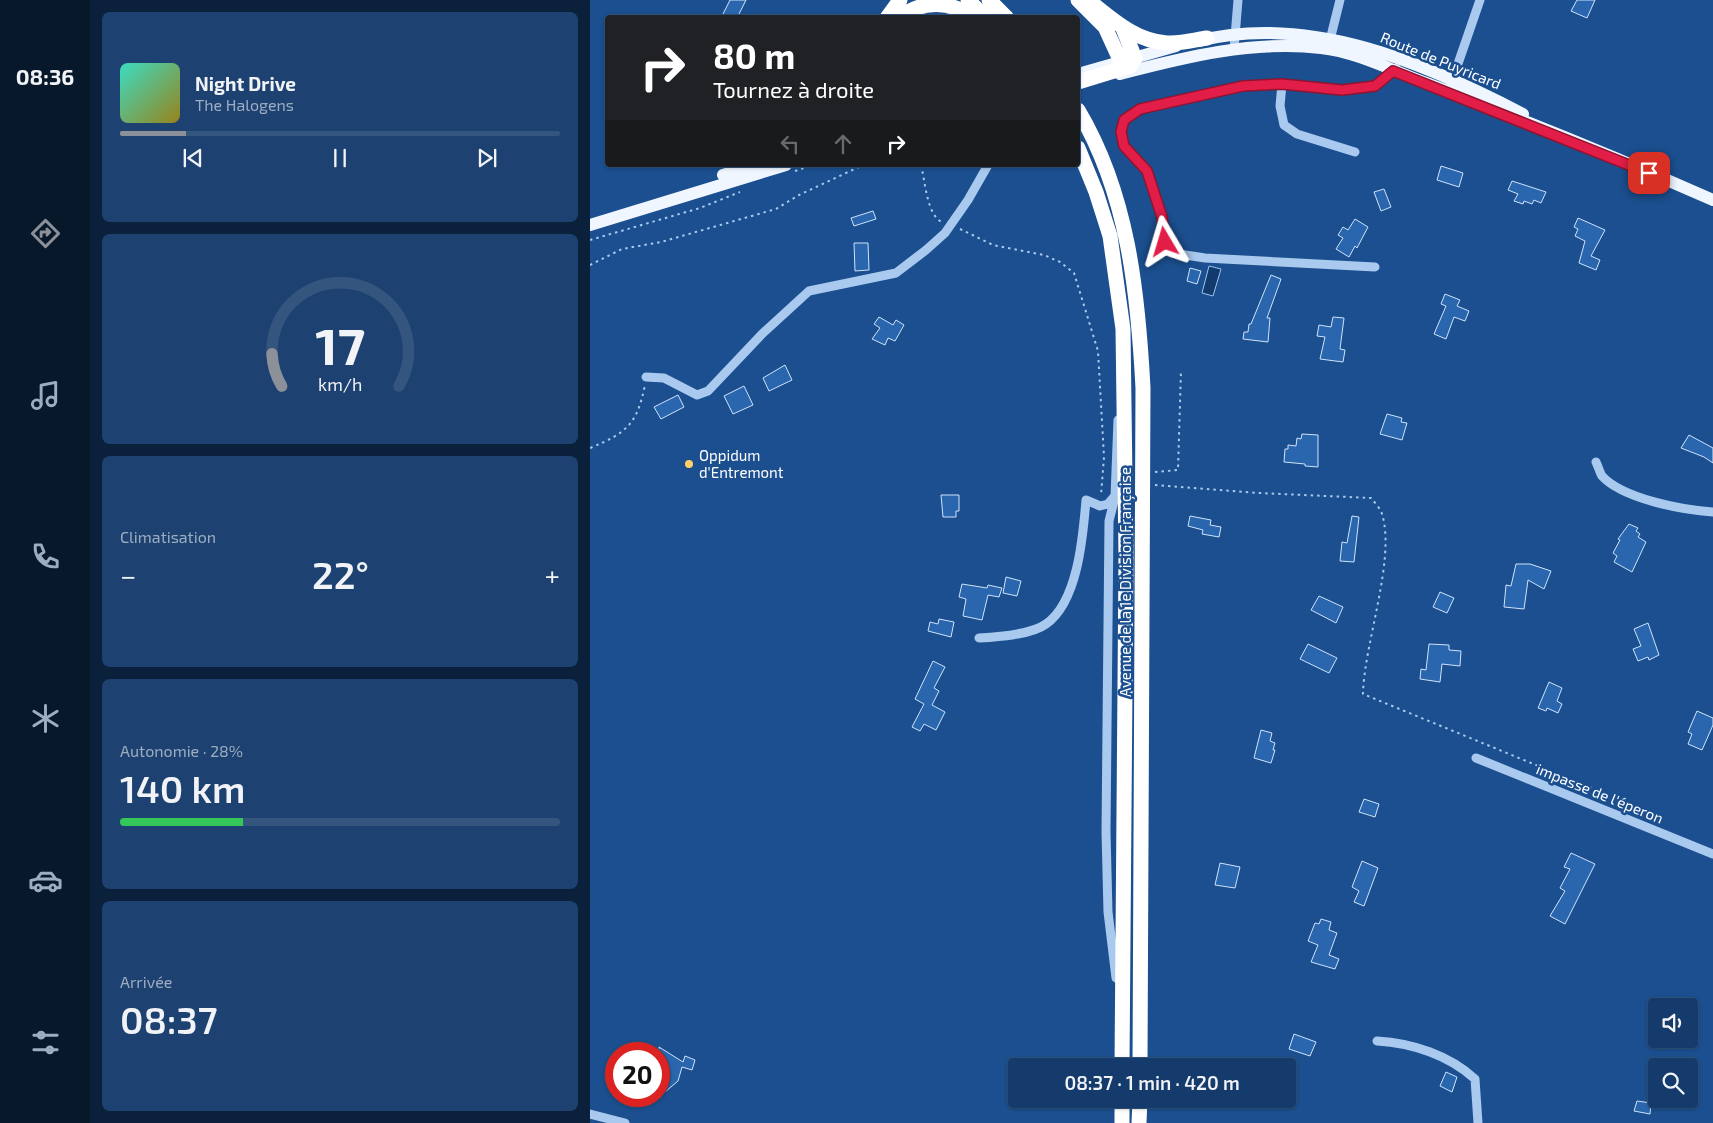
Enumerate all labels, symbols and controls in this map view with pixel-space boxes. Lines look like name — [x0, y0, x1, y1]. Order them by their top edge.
street label: Route de Puyricard — [1378, 28, 1504, 92]
text: 80 m — [713, 34, 795, 76]
icon: right — [630, 35, 695, 100]
text: 08:36 — [16, 63, 74, 89]
text: Night Drive — [195, 72, 296, 95]
text: Tournez à droite — [713, 76, 874, 102]
text: The Halogens — [195, 95, 294, 114]
icon: left — [776, 130, 804, 158]
icon: ahead — [829, 130, 857, 158]
icon: right — [882, 130, 910, 158]
icon: previous — [179, 144, 207, 172]
icon: pause — [326, 144, 354, 172]
icon: next — [473, 144, 501, 172]
pin — [1628, 152, 1670, 194]
icon: arrive — [1635, 159, 1663, 187]
position arrow — [1138, 215, 1190, 267]
icon: directions — [28, 216, 63, 251]
text: 17 — [315, 313, 365, 375]
text: km/h — [318, 373, 362, 395]
icon: music — [28, 378, 63, 413]
place label: Oppidum d'Entremont — [699, 446, 784, 481]
marker: Oppidum d'Entremont — [683, 458, 695, 470]
street label: Avenue de la 1e Division Française — [1116, 467, 1135, 697]
text: Climatisation — [120, 527, 216, 546]
icon: phone — [28, 539, 63, 574]
text: 22° — [312, 551, 369, 597]
text: − — [120, 558, 136, 592]
text: + — [545, 558, 560, 592]
icon: climate — [28, 701, 63, 736]
text: Autonomie · 28% — [120, 741, 243, 760]
street label: impasse de l'éperon — [1534, 759, 1666, 827]
text: 140 km — [120, 765, 245, 811]
icon: car — [28, 863, 63, 898]
text: Arrivée — [120, 972, 172, 991]
text: 08:37 — [120, 996, 218, 1042]
map controls — [1648, 998, 1698, 1108]
button: sound — [1648, 998, 1698, 1048]
icon: filters — [28, 1025, 63, 1060]
speed limit sign: 20 — [605, 1042, 670, 1107]
button: search — [1648, 1058, 1698, 1108]
text: 08:37 · 1 min · 420 m — [1064, 1071, 1240, 1094]

